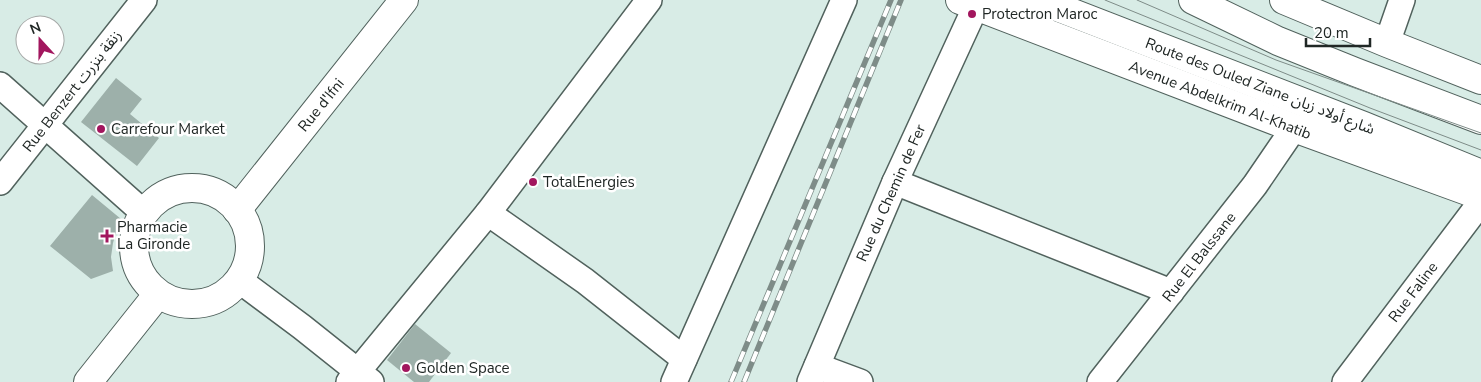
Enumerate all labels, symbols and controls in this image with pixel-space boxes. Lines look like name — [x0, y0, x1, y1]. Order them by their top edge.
place label: Protectron Maroc — [982, 4, 1098, 24]
marker: Protectron Maroc — [966, 8, 978, 20]
north arrow — [15, 15, 65, 65]
scale bar — [1306, 15, 1370, 47]
text: N — [27, 18, 44, 39]
text: 20 m — [1314, 23, 1349, 43]
street label: Rue Benzert زنقة بنزرت — [18, 26, 126, 156]
street label: Route des Ouled Ziane شارع أولاد زيان — [1142, 33, 1378, 141]
street label: Avenue Abdelkrim Al-Khatib — [1126, 56, 1314, 144]
street label: Rue d'Ifni — [293, 74, 349, 136]
place label: Carrefour Market — [111, 119, 226, 139]
street label: Rue du Chemin de Fer — [852, 121, 931, 265]
marker: Carrefour Market — [95, 123, 107, 135]
place label: TotalEnergies — [543, 172, 635, 192]
marker: TotalEnergies — [527, 176, 539, 188]
street label: Rue El Balssane — [1158, 208, 1240, 306]
place label: Pharmacie La Gironde — [117, 217, 190, 254]
marker: Pharmacie La Gironde — [101, 230, 113, 242]
street label: Rue Faline — [1384, 258, 1442, 326]
place label: Golden Space — [416, 358, 509, 378]
marker: Golden Space — [400, 362, 412, 374]

